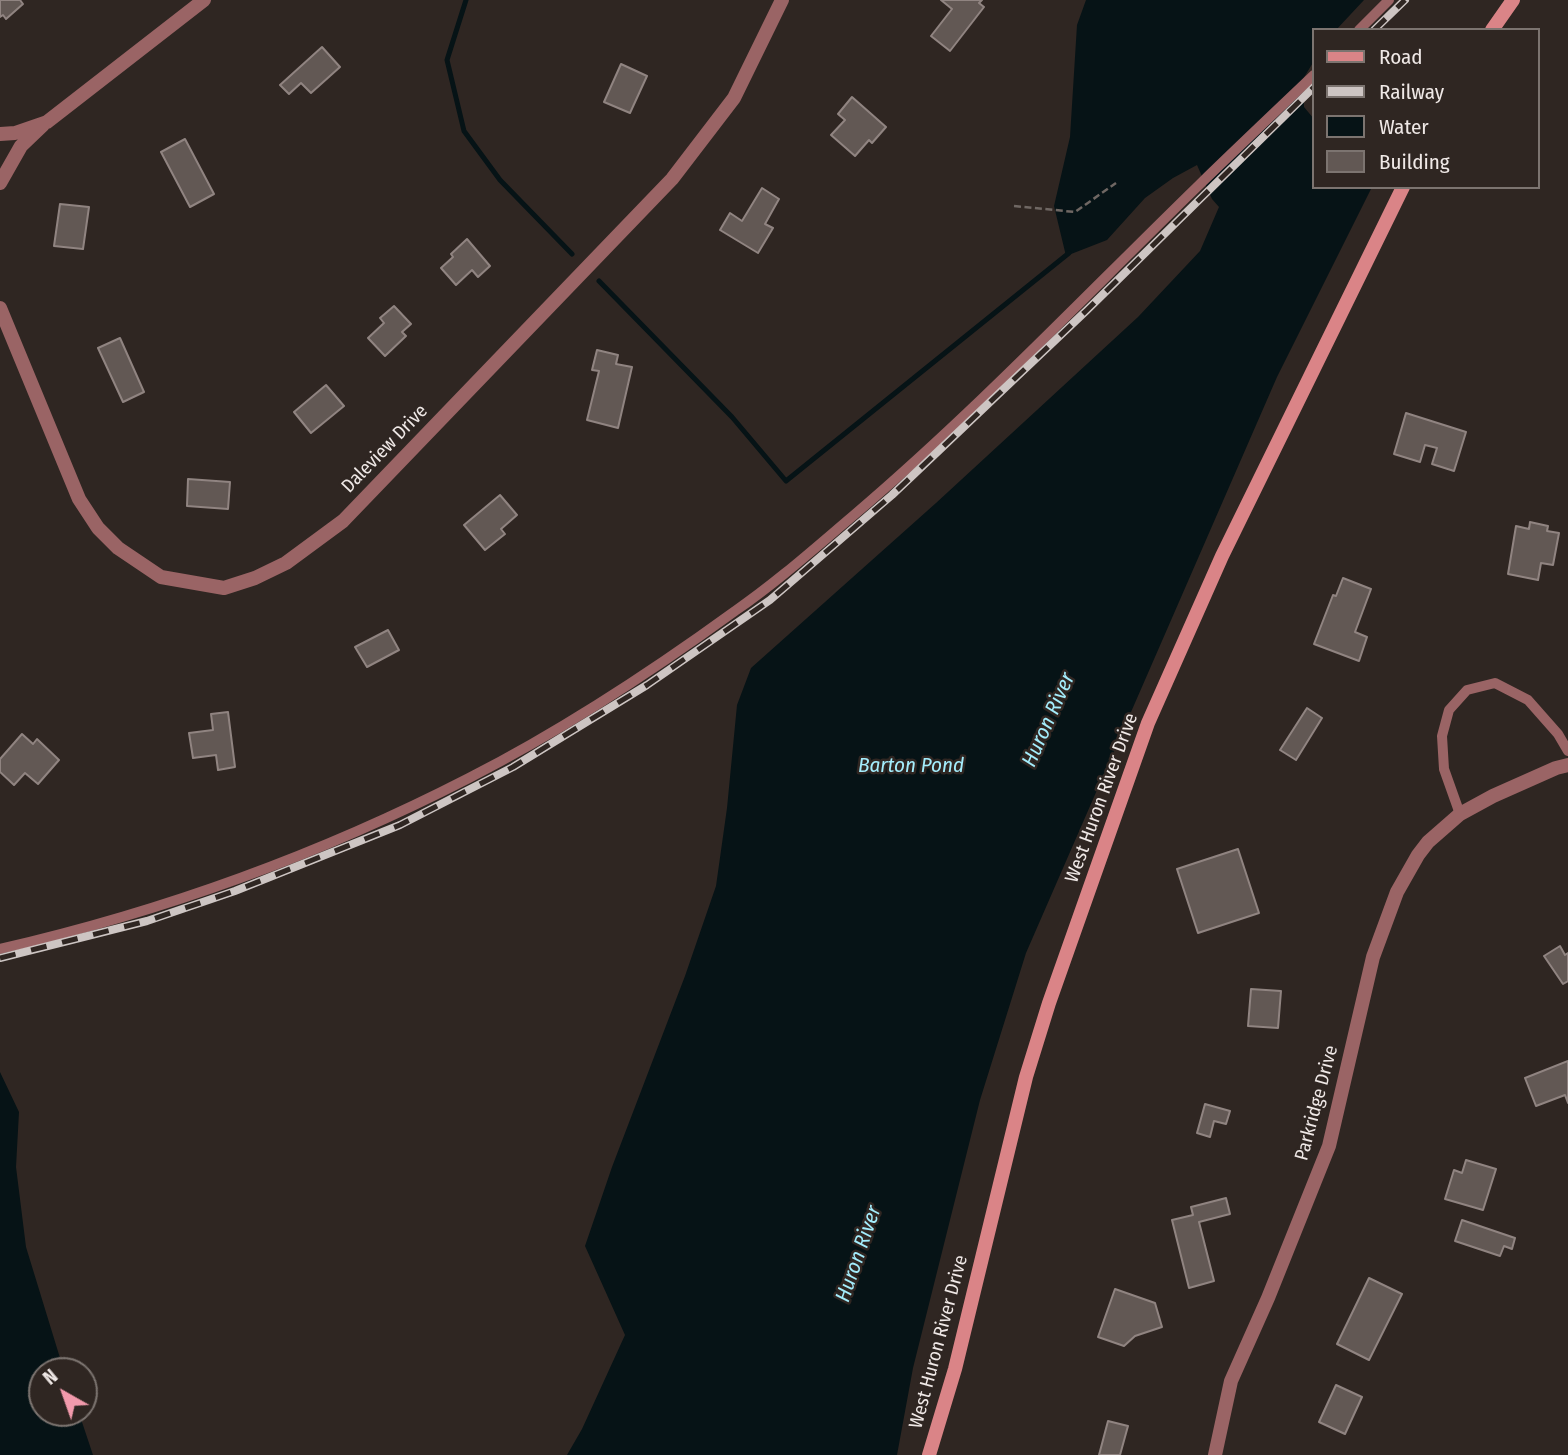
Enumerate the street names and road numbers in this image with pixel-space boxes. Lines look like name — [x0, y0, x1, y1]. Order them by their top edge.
street label: Daleview Drive — [337, 400, 433, 498]
street label: West Huron River Drive — [1061, 710, 1143, 886]
street label: Parkridge Drive — [1291, 1043, 1343, 1163]
street label: West Huron River Drive — [905, 1253, 973, 1431]

